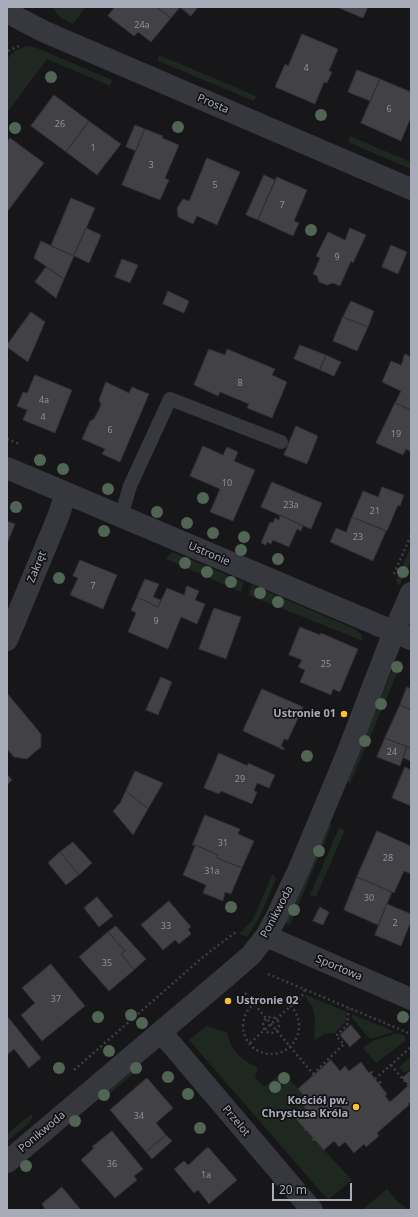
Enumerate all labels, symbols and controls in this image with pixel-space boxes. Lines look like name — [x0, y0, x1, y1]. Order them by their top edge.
house number: 24a — [134, 20, 150, 30]
house number: 4 — [303, 63, 309, 73]
street label: Prosta — [195, 91, 231, 117]
house number: 6 — [386, 104, 392, 114]
house number: 26 — [55, 119, 65, 129]
house number: 1 — [90, 143, 96, 153]
house number: 3 — [148, 160, 154, 170]
house number: 5 — [212, 180, 218, 190]
house number: 7 — [279, 200, 285, 210]
house number: 9 — [334, 252, 340, 262]
house number: 8 — [237, 378, 243, 388]
house number: 4a — [39, 395, 49, 405]
house number: 4 — [40, 412, 46, 422]
house number: 6 — [107, 425, 113, 435]
house number: 19 — [391, 429, 401, 439]
house number: 10 — [222, 478, 232, 488]
house number: 23a — [283, 500, 299, 510]
house number: 21 — [370, 506, 380, 516]
house number: 23 — [353, 532, 363, 542]
street label: Ustronie — [186, 539, 232, 569]
street label: Zakręt — [25, 549, 49, 585]
house number: 7 — [90, 581, 96, 591]
house number: 9 — [153, 616, 159, 626]
house number: 25 — [321, 659, 331, 669]
place label: Ustronie 01 — [273, 707, 336, 721]
marker: Ustronie 01 — [339, 709, 349, 719]
house number: 24 — [387, 747, 397, 757]
house number: 29 — [235, 774, 245, 784]
house number: 31 — [218, 838, 228, 848]
house number: 28 — [383, 853, 393, 863]
house number: 31a — [204, 866, 220, 876]
street label: Ponikwoda — [258, 884, 296, 940]
house number: 30 — [364, 893, 374, 903]
house number: 2 — [392, 918, 398, 928]
house number: 33 — [161, 921, 171, 931]
street label: Sportowa — [314, 952, 364, 984]
house number: 35 — [102, 958, 112, 968]
house number: 37 — [51, 994, 61, 1004]
place label: Ustronie 02 — [236, 994, 299, 1008]
marker: Ustronie 02 — [223, 996, 233, 1006]
place label: Kościół pw. Chrystusa Króla — [261, 1094, 348, 1120]
marker: Kościół pw. Chrystusa Króla — [351, 1102, 361, 1112]
street label: Przelot — [219, 1103, 253, 1139]
street label: Ponikwoda — [16, 1109, 68, 1155]
house number: 34 — [134, 1111, 144, 1121]
house number: 36 — [107, 1159, 117, 1169]
house number: 1a — [201, 1170, 211, 1180]
scale bar — [274, 1175, 354, 1201]
text: 20 m — [279, 1181, 307, 1198]

